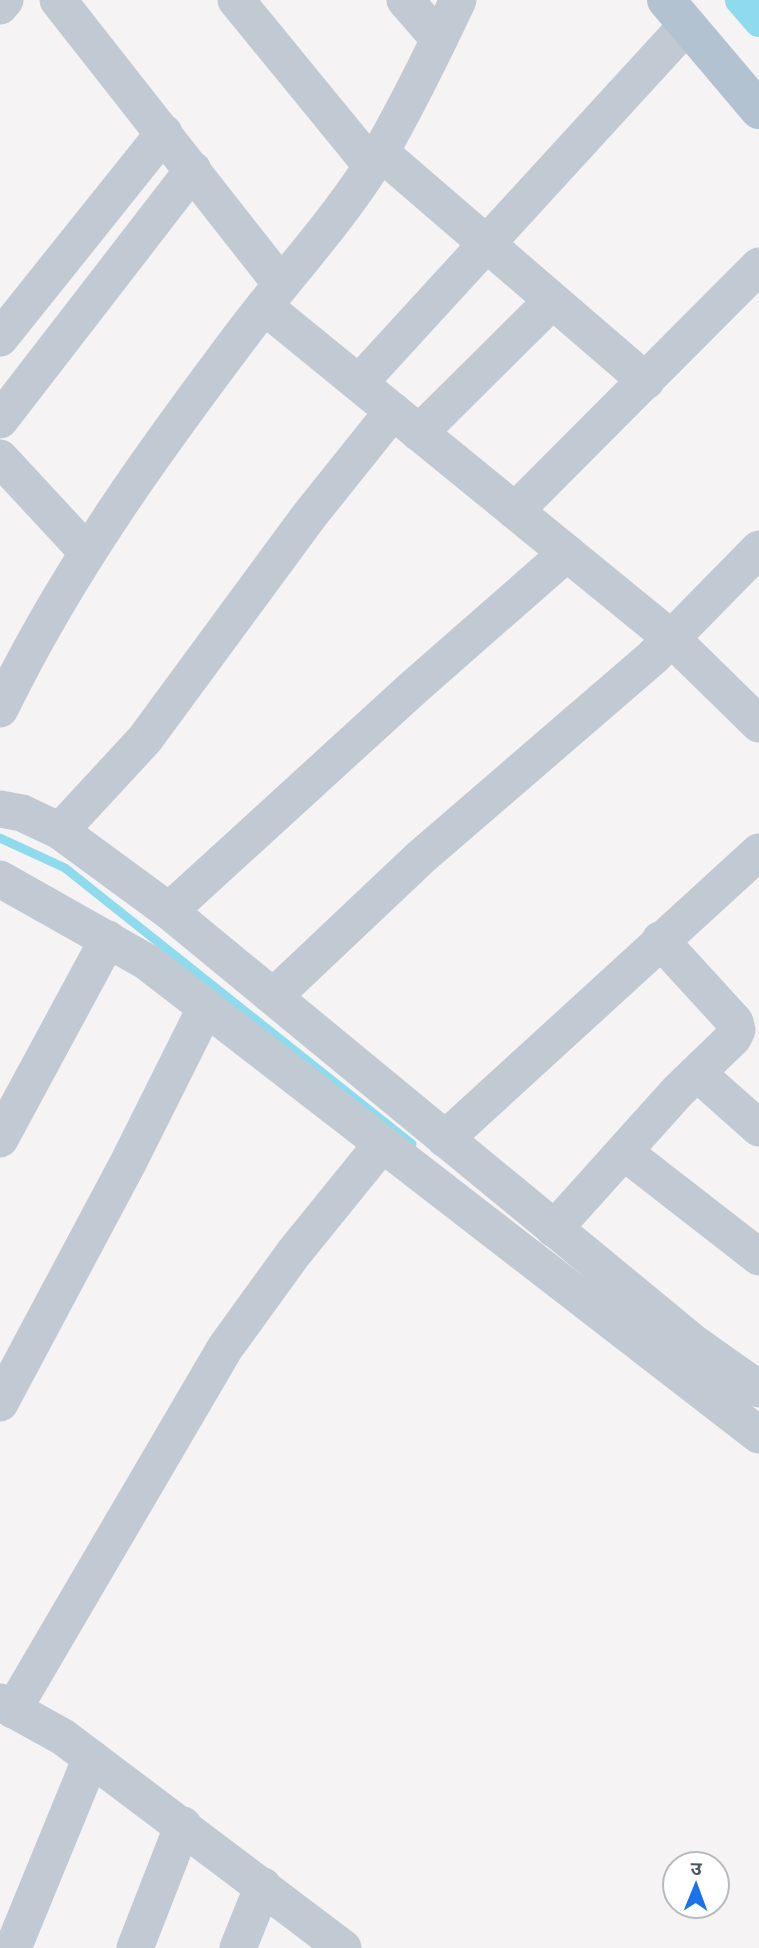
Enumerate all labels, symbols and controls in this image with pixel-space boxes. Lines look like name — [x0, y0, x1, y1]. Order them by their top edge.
north arrow — [661, 1850, 731, 1920]
text: उ — [691, 1856, 703, 1879]

